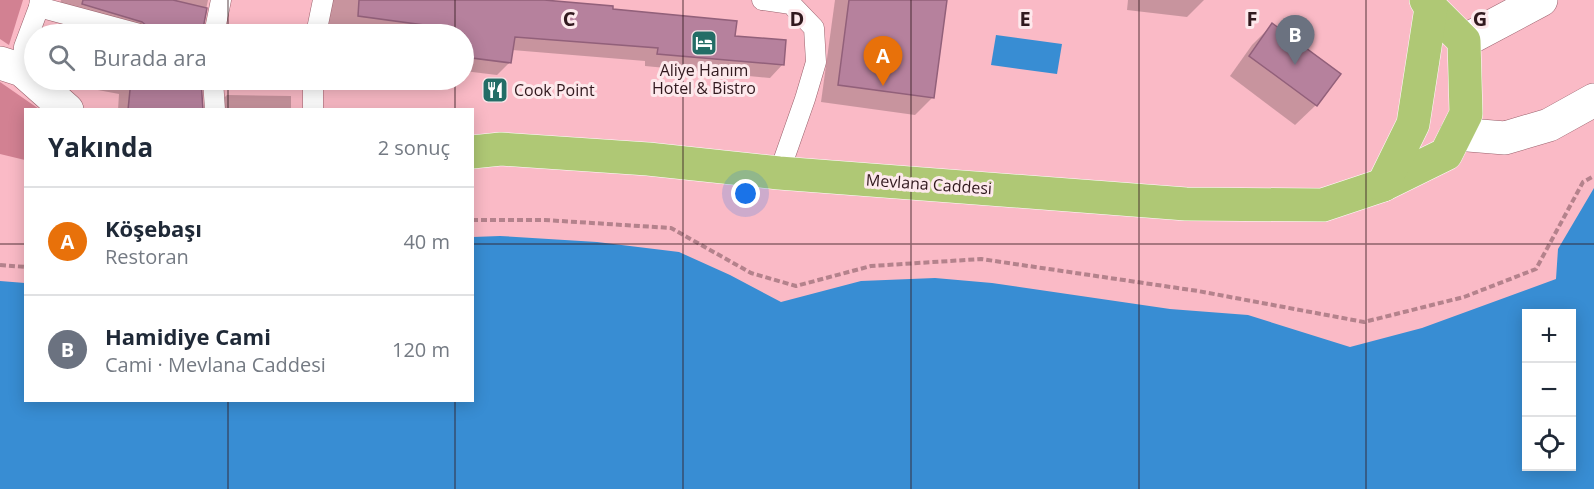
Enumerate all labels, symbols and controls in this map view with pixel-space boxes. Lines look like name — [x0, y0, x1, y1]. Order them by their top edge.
text: C — [563, 5, 576, 32]
text: D — [790, 5, 804, 32]
text: E — [1019, 5, 1031, 32]
text: F — [1247, 5, 1257, 32]
text: G — [1473, 5, 1487, 32]
pin: B — [1276, 16, 1314, 65]
search box — [24, 24, 474, 90]
hotel icon: Aliye Hanım Hotel & Bistro — [689, 28, 719, 58]
pin: A — [864, 36, 902, 86]
icon: search — [45, 41, 78, 74]
text: Burada ara — [93, 42, 207, 72]
place label: Aliye Hanım Hotel & Bistro — [652, 59, 756, 99]
restaurant icon: Cook Point — [480, 75, 510, 105]
place label: Cook Point — [514, 79, 595, 101]
text: Yakında — [48, 129, 153, 165]
text: 2 sonuç — [378, 134, 450, 161]
street label: Mevlana Caddesi — [865, 169, 993, 199]
your location — [731, 179, 760, 208]
text: Köşebaşı — [105, 213, 202, 243]
text: A — [61, 228, 74, 255]
text: 40 m — [403, 228, 450, 255]
text: Restoran — [105, 243, 189, 270]
map controls — [1522, 309, 1576, 471]
button: + — [1522, 309, 1576, 363]
text: Hamidiye Cami — [105, 321, 271, 351]
text: B — [61, 336, 74, 363]
text: 120 m — [392, 336, 450, 363]
text: Cami · Mevlana Caddesi — [105, 351, 326, 378]
button: − — [1522, 363, 1576, 417]
button: locate — [1522, 417, 1576, 471]

